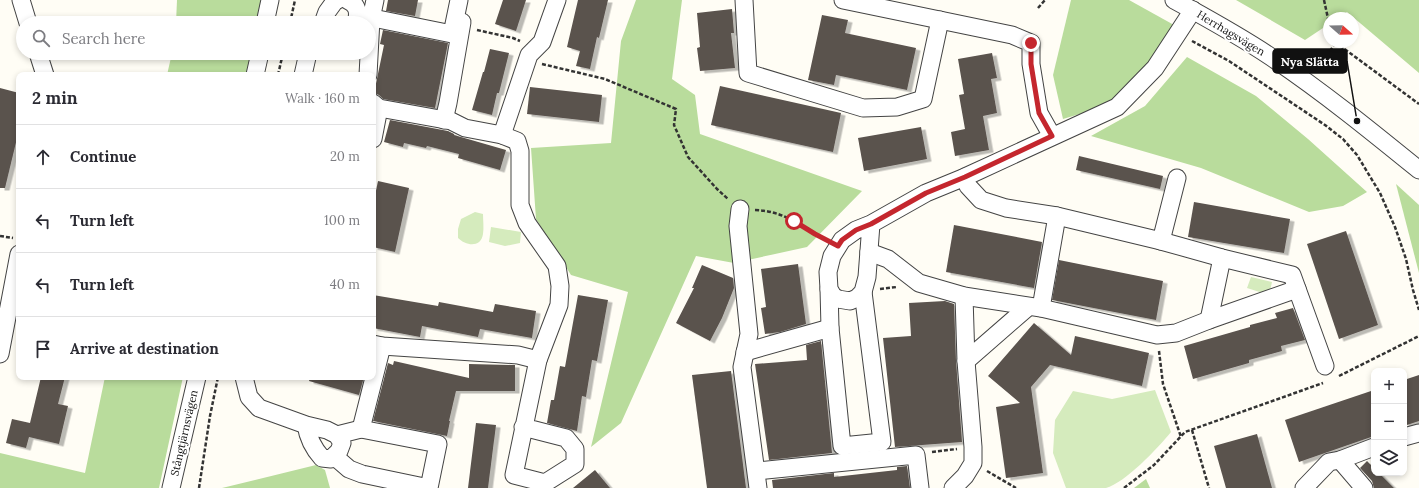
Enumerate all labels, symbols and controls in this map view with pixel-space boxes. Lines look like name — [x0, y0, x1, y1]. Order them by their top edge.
street label: Herrhagsvägen — [1194, 7, 1268, 59]
north arrow — [1323, 12, 1359, 48]
search box — [16, 16, 376, 60]
icon: search — [30, 27, 52, 49]
text: Search here — [62, 29, 145, 48]
route end — [1022, 34, 1040, 52]
callout: Nya Slätta — [1273, 49, 1347, 73]
text: Nya Slätta — [1281, 54, 1340, 69]
text: 2 min — [32, 87, 78, 109]
text: Walk · 160 m — [285, 90, 360, 107]
icon: ahead — [32, 146, 54, 168]
text: Continue — [70, 147, 136, 166]
text: 20 m — [330, 148, 360, 165]
icon: left — [32, 210, 54, 232]
text: Turn left — [70, 211, 134, 230]
text: 100 m — [324, 212, 360, 229]
route start — [785, 212, 803, 230]
icon: left — [32, 274, 54, 296]
text: Turn left — [70, 275, 134, 294]
text: 40 m — [330, 276, 360, 293]
icon: arrive — [32, 338, 54, 360]
text: Arrive at destination — [70, 339, 219, 358]
map controls — [1371, 368, 1407, 476]
button: + — [1371, 368, 1407, 404]
street label: Stångtjärnsvägen — [167, 388, 201, 477]
button: − — [1371, 404, 1407, 440]
button: layers — [1371, 440, 1407, 476]

